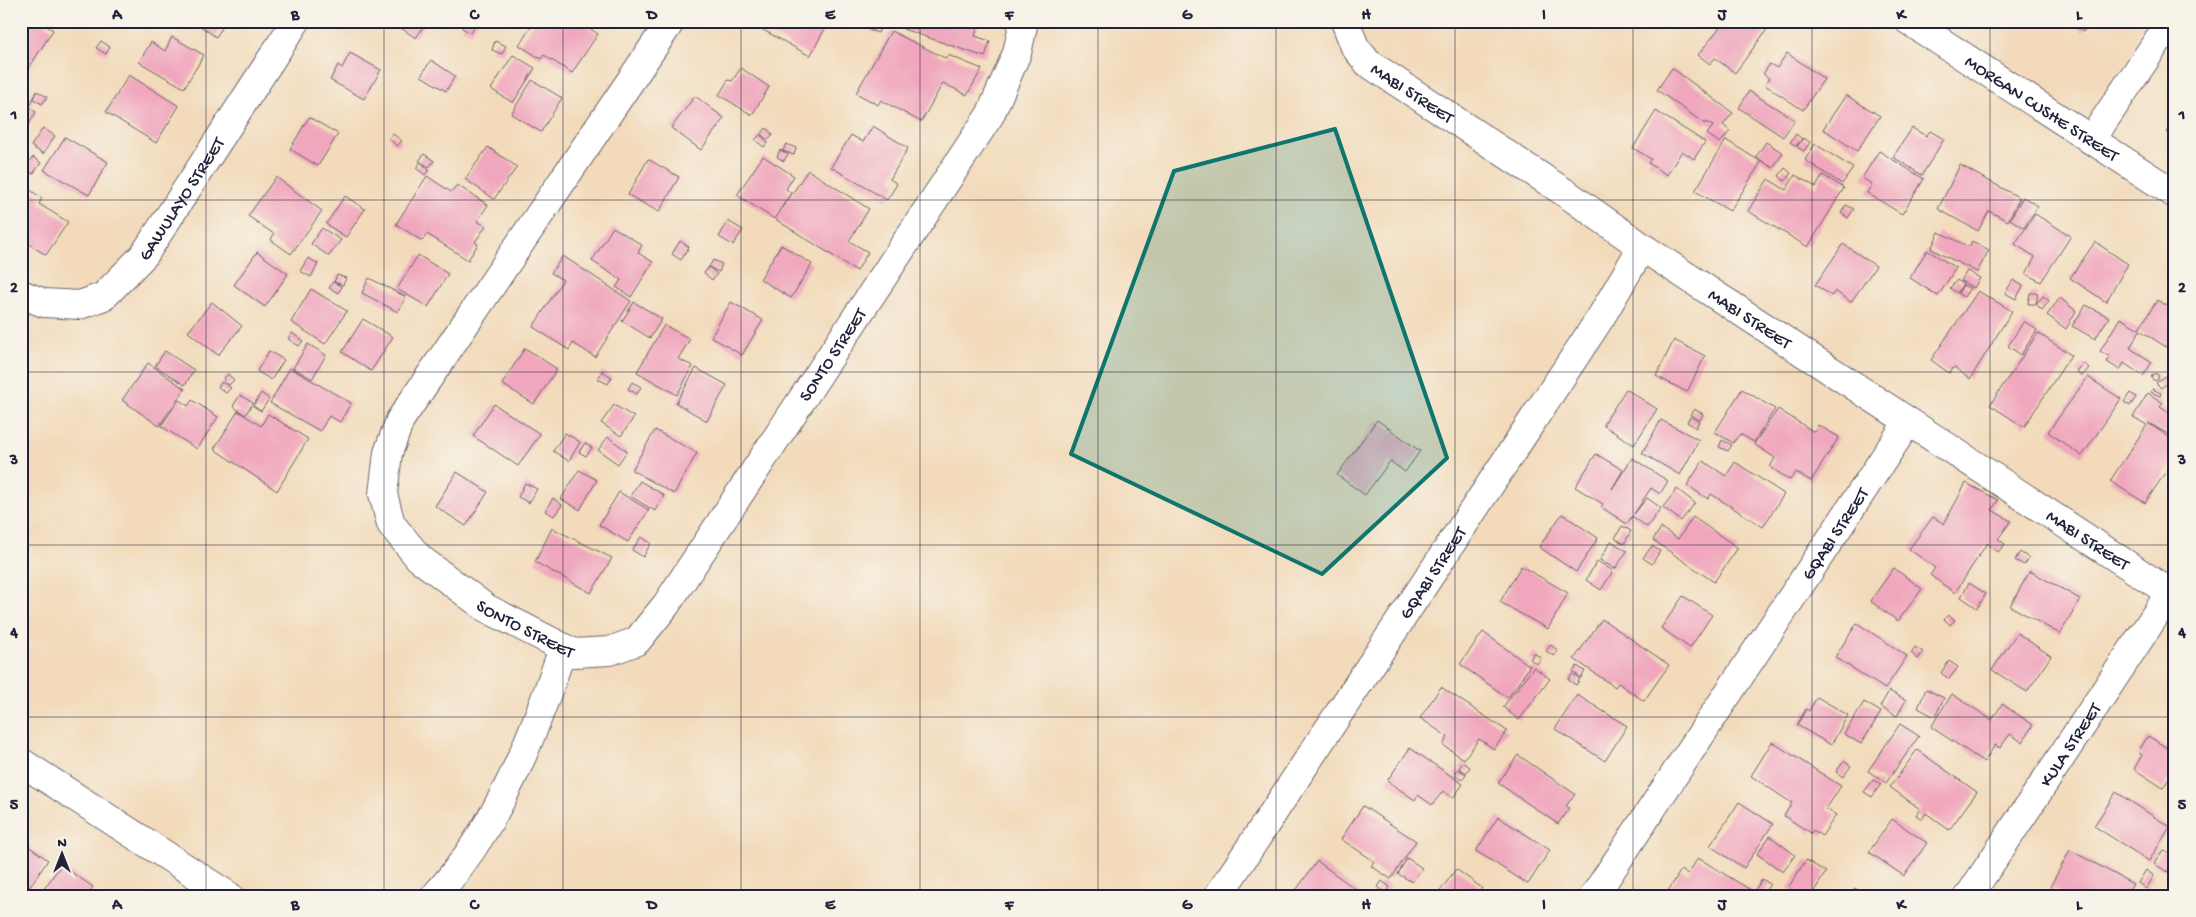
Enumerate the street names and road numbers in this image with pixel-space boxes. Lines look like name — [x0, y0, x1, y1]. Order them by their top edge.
street label: MORGAN CUSHE STREET — [1960, 52, 2123, 168]
street label: MABI STREET — [1366, 60, 1458, 130]
street label: GAWULAYO STREET — [135, 134, 231, 265]
street label: MABI STREET — [1703, 285, 1795, 355]
street label: SONTO STREET — [796, 304, 873, 406]
street label: GQABI STREET — [1798, 484, 1875, 585]
street label: MABI STREET — [2041, 506, 2133, 577]
street label: GQABI STREET — [1396, 523, 1473, 624]
street label: SONTO STREET — [471, 596, 578, 665]
street label: KULA STREET — [2036, 699, 2108, 791]

